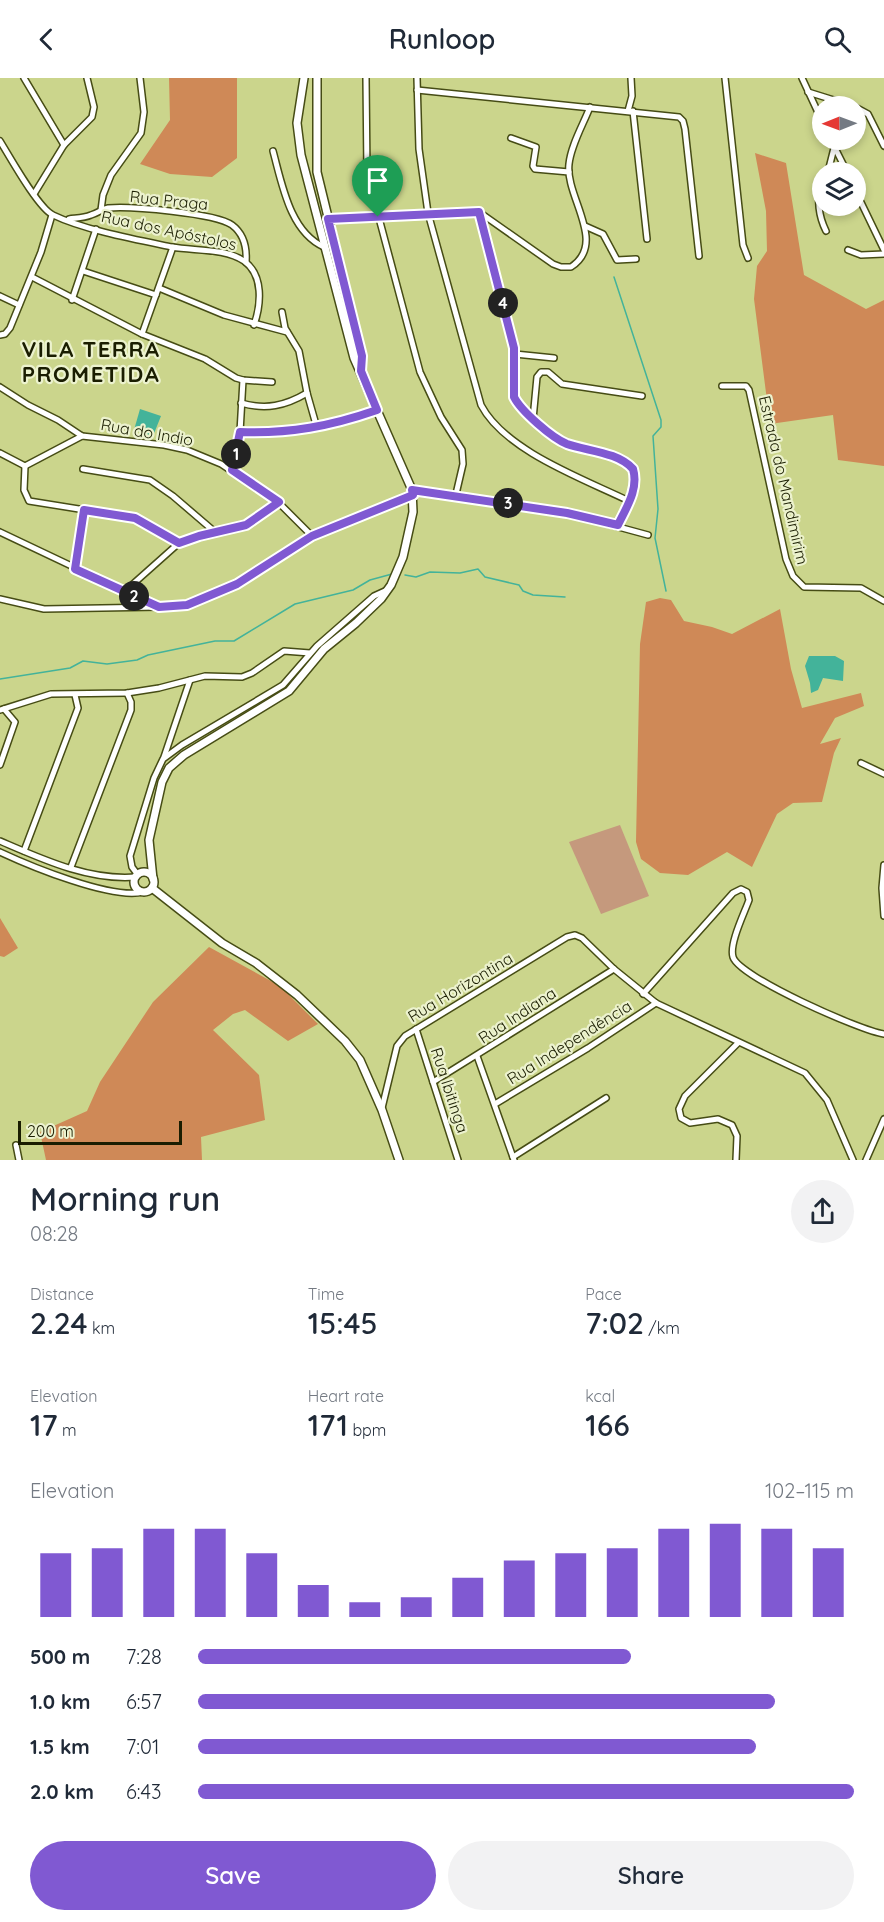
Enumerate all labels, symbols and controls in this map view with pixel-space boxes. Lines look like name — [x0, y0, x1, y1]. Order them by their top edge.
text: Runloop — [389, 22, 495, 56]
icon: back — [30, 23, 63, 56]
icon: search — [821, 23, 854, 56]
north arrow — [812, 96, 866, 150]
map controls — [812, 96, 866, 216]
pin — [352, 155, 403, 217]
button: layers — [812, 162, 866, 216]
icon: arrive — [361, 164, 394, 197]
street label: Rua Praga — [129, 186, 209, 214]
street label: Rua dos Apóstolos — [99, 206, 239, 254]
pin: 4 — [488, 288, 518, 318]
text: 4 — [498, 293, 508, 313]
district label: VILA TERRA PROMETIDA — [21, 335, 161, 388]
street label: Estrada do Mandimirim — [755, 394, 813, 566]
street label: Rua do Indio — [99, 414, 195, 450]
pin: 1 — [221, 439, 251, 469]
text: 1 — [233, 444, 239, 464]
pin: 3 — [493, 488, 523, 518]
text: 3 — [504, 493, 512, 513]
pin: 2 — [119, 581, 149, 611]
text: 2 — [129, 586, 139, 606]
street label: Rua Horizontina — [404, 948, 516, 1026]
street label: Rua Indiana — [474, 982, 560, 1048]
street label: Rua Independência — [503, 996, 635, 1088]
street label: Rua Ibitinga — [427, 1045, 473, 1135]
scale bar — [18, 1118, 182, 1146]
text: 200 m — [27, 1121, 74, 1141]
text: Morning run — [30, 1178, 220, 1219]
button: share — [791, 1180, 854, 1243]
text: 08:28 — [30, 1221, 78, 1246]
text: Distance — [30, 1284, 94, 1304]
text: Time — [308, 1284, 344, 1304]
text: Pace — [585, 1284, 622, 1304]
text: 2.24 — [30, 1304, 88, 1342]
text: 15:45 — [308, 1304, 378, 1342]
text: 7:02 — [585, 1304, 644, 1342]
text: km — [88, 1318, 115, 1338]
text: /km — [644, 1318, 680, 1338]
text: Elevation — [30, 1386, 97, 1406]
text: Heart rate — [308, 1386, 384, 1406]
text: kcal — [585, 1386, 615, 1406]
text: 17 — [30, 1406, 58, 1444]
text: 171 — [308, 1406, 348, 1444]
text: 166 — [585, 1406, 630, 1444]
text: m — [58, 1420, 77, 1440]
text: bpm — [348, 1420, 386, 1440]
text: Elevation — [30, 1478, 114, 1503]
text: 102–115 m — [765, 1478, 854, 1503]
text: 500 m — [30, 1644, 90, 1669]
text: 7:28 — [126, 1644, 162, 1669]
text: 1.0 km — [30, 1689, 90, 1714]
text: 6:57 — [126, 1689, 162, 1714]
text: 1.5 km — [30, 1734, 90, 1759]
text: 7:01 — [126, 1734, 159, 1759]
text: 2.0 km — [30, 1779, 94, 1804]
text: 6:43 — [126, 1779, 162, 1804]
button: Save — [30, 1841, 436, 1910]
button: Share — [448, 1841, 854, 1910]

